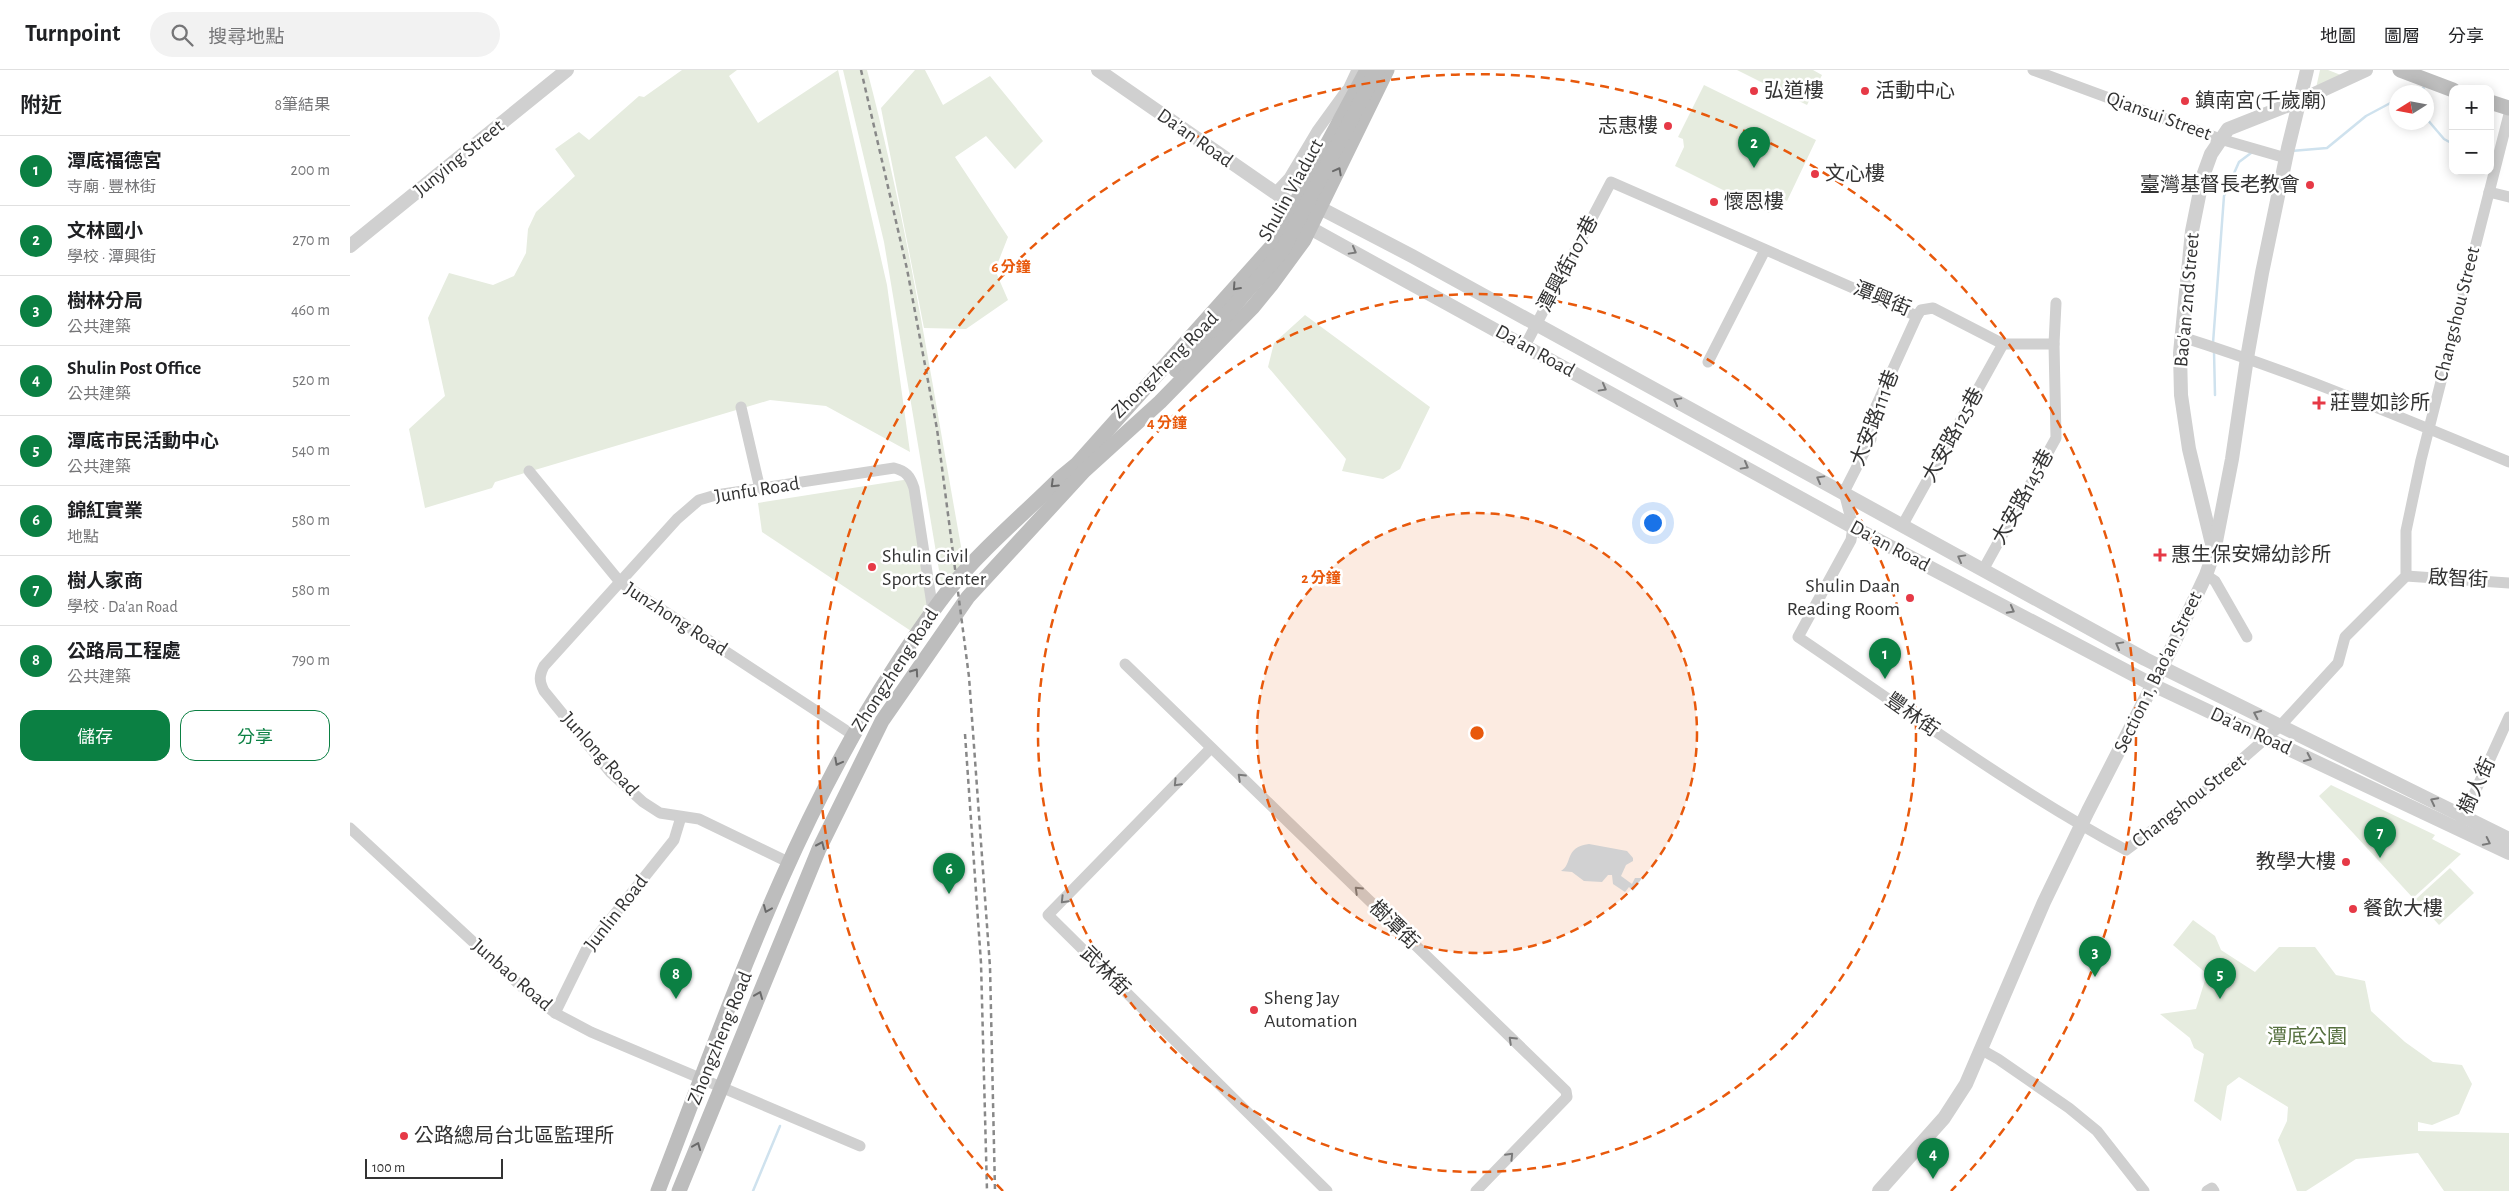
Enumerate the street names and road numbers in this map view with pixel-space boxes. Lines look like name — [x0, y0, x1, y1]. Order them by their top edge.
street label: Qiansui Street — [2104, 88, 2215, 144]
street label: Da'an Road — [1154, 105, 1236, 171]
street label: Junying Street — [410, 115, 508, 200]
street label: Shulin Viaduct — [1255, 135, 1327, 244]
street label: 潭興街107巷 — [1533, 212, 1602, 315]
street label: Bao'an 2nd Street — [2171, 231, 2203, 368]
street label: Changshou Street — [2431, 244, 2484, 383]
street label: 潭興街 — [1850, 278, 1914, 320]
street label: Zhongzheng Road — [1108, 308, 1222, 422]
street label: Da'an Road — [1492, 321, 1578, 381]
street label: 大安路111巷 — [1847, 367, 1902, 469]
street label: 大安路125巷 — [1918, 384, 1987, 485]
street label: 大安路145巷 — [1988, 446, 2057, 548]
street label: Junfu Road — [713, 473, 801, 507]
street label: Da'an Road — [1847, 517, 1933, 575]
street label: 啟智街 — [2428, 566, 2489, 591]
street label: Junzhong Road — [621, 579, 731, 659]
street label: Section 1, Bao'an Street — [2110, 588, 2206, 756]
street label: Zhongzheng Road — [848, 605, 942, 735]
street label: 豐林街 — [1882, 689, 1943, 740]
street label: Da'an Road — [2207, 704, 2295, 758]
street label: Junlong Road — [558, 709, 642, 799]
street label: Changshou Street — [2128, 750, 2250, 851]
street label: 樹人街 — [2454, 754, 2499, 817]
street label: Junlin Road — [581, 872, 651, 954]
street label: 樹潭街 — [1365, 896, 1423, 953]
street label: Junbao Road — [468, 935, 556, 1015]
street label: 武林街 — [1077, 942, 1134, 999]
street label: Zhongzheng Road — [684, 969, 756, 1107]

